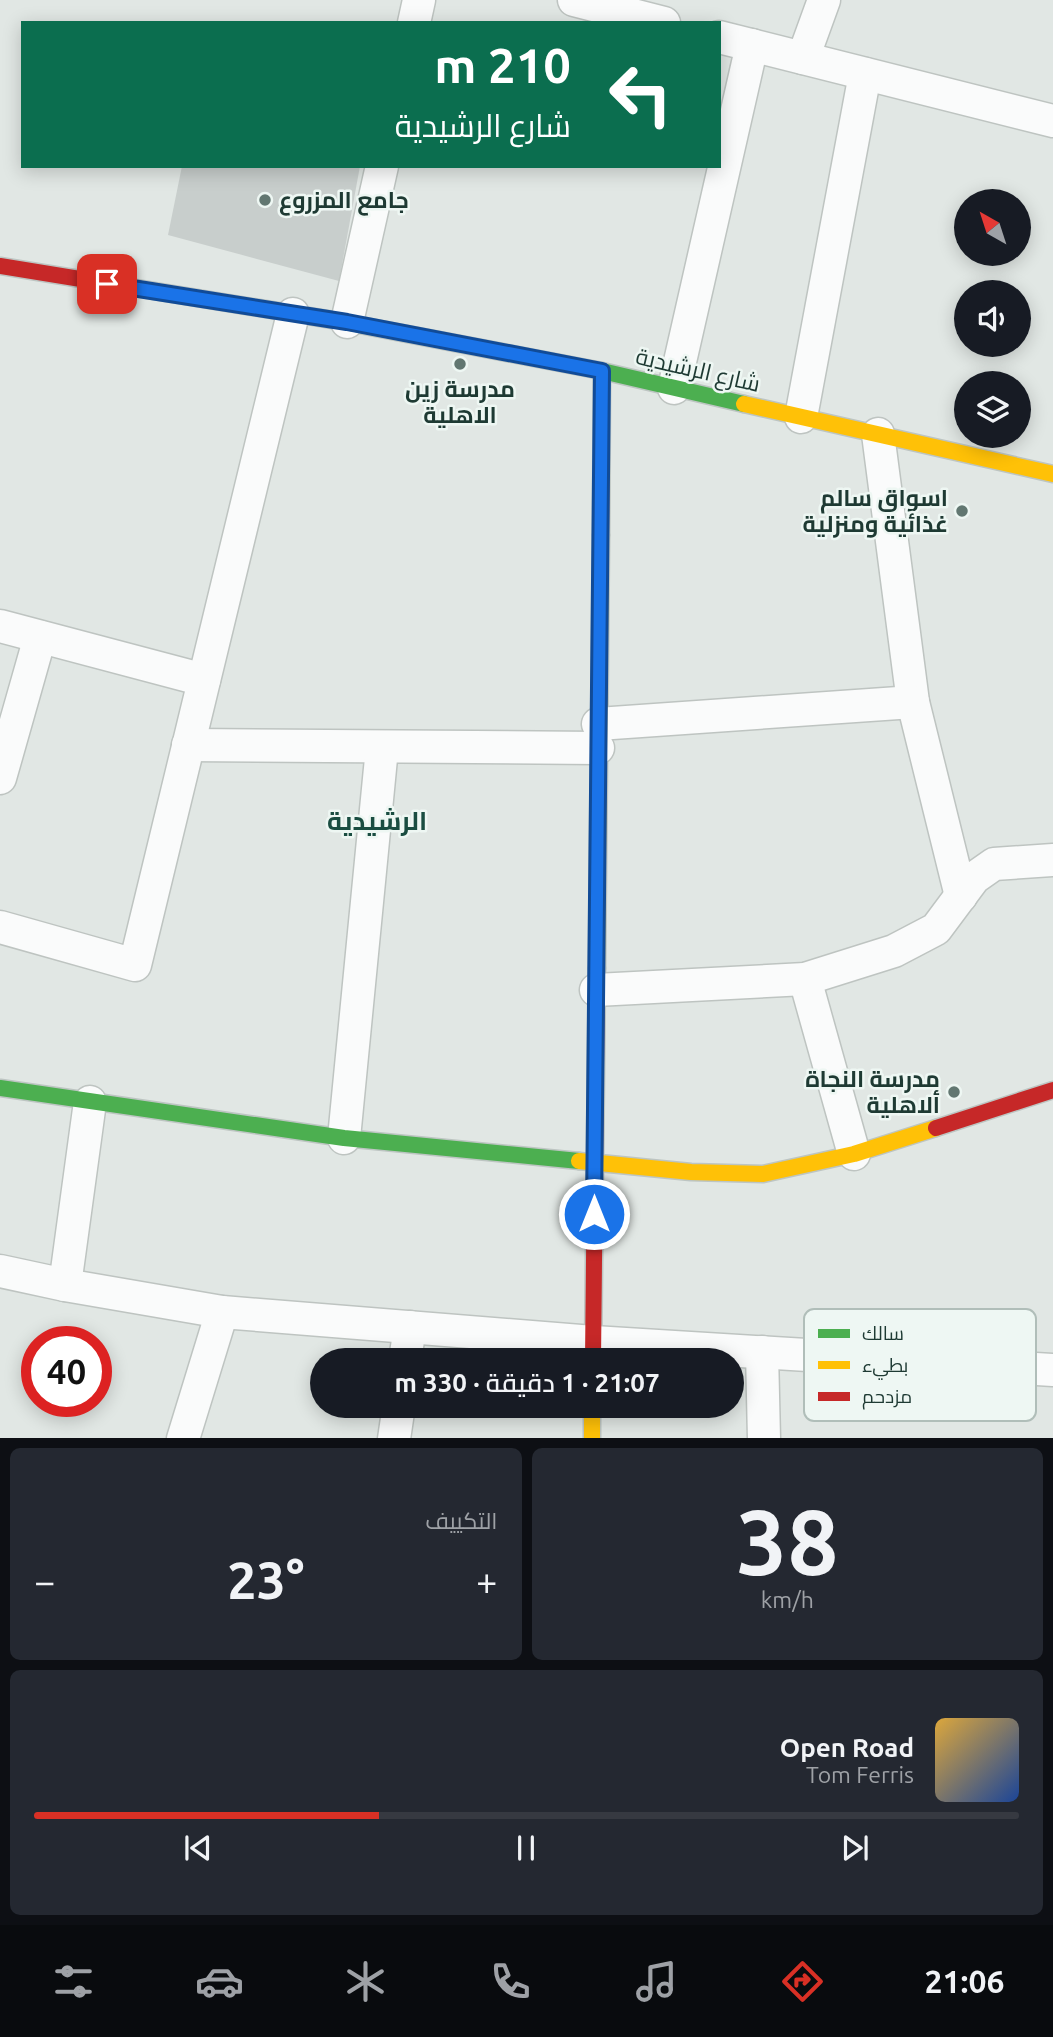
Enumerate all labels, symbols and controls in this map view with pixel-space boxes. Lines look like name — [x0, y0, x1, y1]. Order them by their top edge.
text: 210 m — [434, 37, 571, 92]
icon: left — [595, 49, 686, 140]
text: شارع الرشيدية — [395, 107, 571, 143]
place label: جامع المزروع — [279, 187, 409, 216]
north arrow — [954, 189, 1031, 266]
map controls — [954, 189, 1031, 448]
marker: جامع المزروع — [257, 192, 273, 208]
pin — [77, 254, 137, 314]
icon: arrive — [88, 265, 126, 303]
button: sound — [954, 280, 1031, 357]
street label: شارع الرشيدية — [633, 343, 763, 400]
marker: مدرسة زين الاهلية — [452, 356, 468, 372]
button: layers — [954, 371, 1031, 448]
place label: مدرسة زين الاهلية — [405, 376, 515, 428]
place label: اسواق سالم غذائية ومنزلية — [802, 485, 948, 538]
marker: اسواق سالم غذائية ومنزلية — [954, 503, 970, 519]
district label: الرشيدية — [327, 806, 427, 836]
place label: مدرسة النجاة ألاهلية — [805, 1066, 940, 1118]
marker: مدرسة النجاة ألاهلية — [946, 1084, 962, 1100]
position arrow — [557, 1177, 631, 1251]
legend — [804, 1309, 1036, 1421]
text: سالك — [862, 1322, 904, 1344]
speed limit sign: 40 — [21, 1326, 112, 1417]
text: بطيء — [862, 1354, 908, 1380]
text: 21:07 · 1 دقيقة · 330 m — [394, 1368, 660, 1397]
text: مزدحم — [862, 1385, 912, 1410]
text: 38 — [736, 1490, 839, 1592]
text: التكييف — [425, 1508, 498, 1533]
text: 23° — [227, 1551, 304, 1609]
text: − — [34, 1560, 55, 1602]
text: + — [476, 1560, 497, 1602]
text: km/h — [761, 1587, 814, 1612]
text: Open Road — [780, 1733, 914, 1762]
text: Tom Ferris — [806, 1762, 914, 1787]
icon: previous — [179, 1829, 217, 1867]
icon: pause — [507, 1829, 545, 1867]
icon: next — [836, 1829, 874, 1867]
icon: filters — [49, 1957, 98, 2006]
icon: car — [195, 1957, 244, 2006]
icon: climate — [341, 1957, 390, 2006]
icon: phone — [486, 1957, 535, 2006]
icon: music — [632, 1957, 681, 2006]
icon: directions — [778, 1957, 827, 2006]
text: 21:06 — [924, 1963, 1005, 1999]

